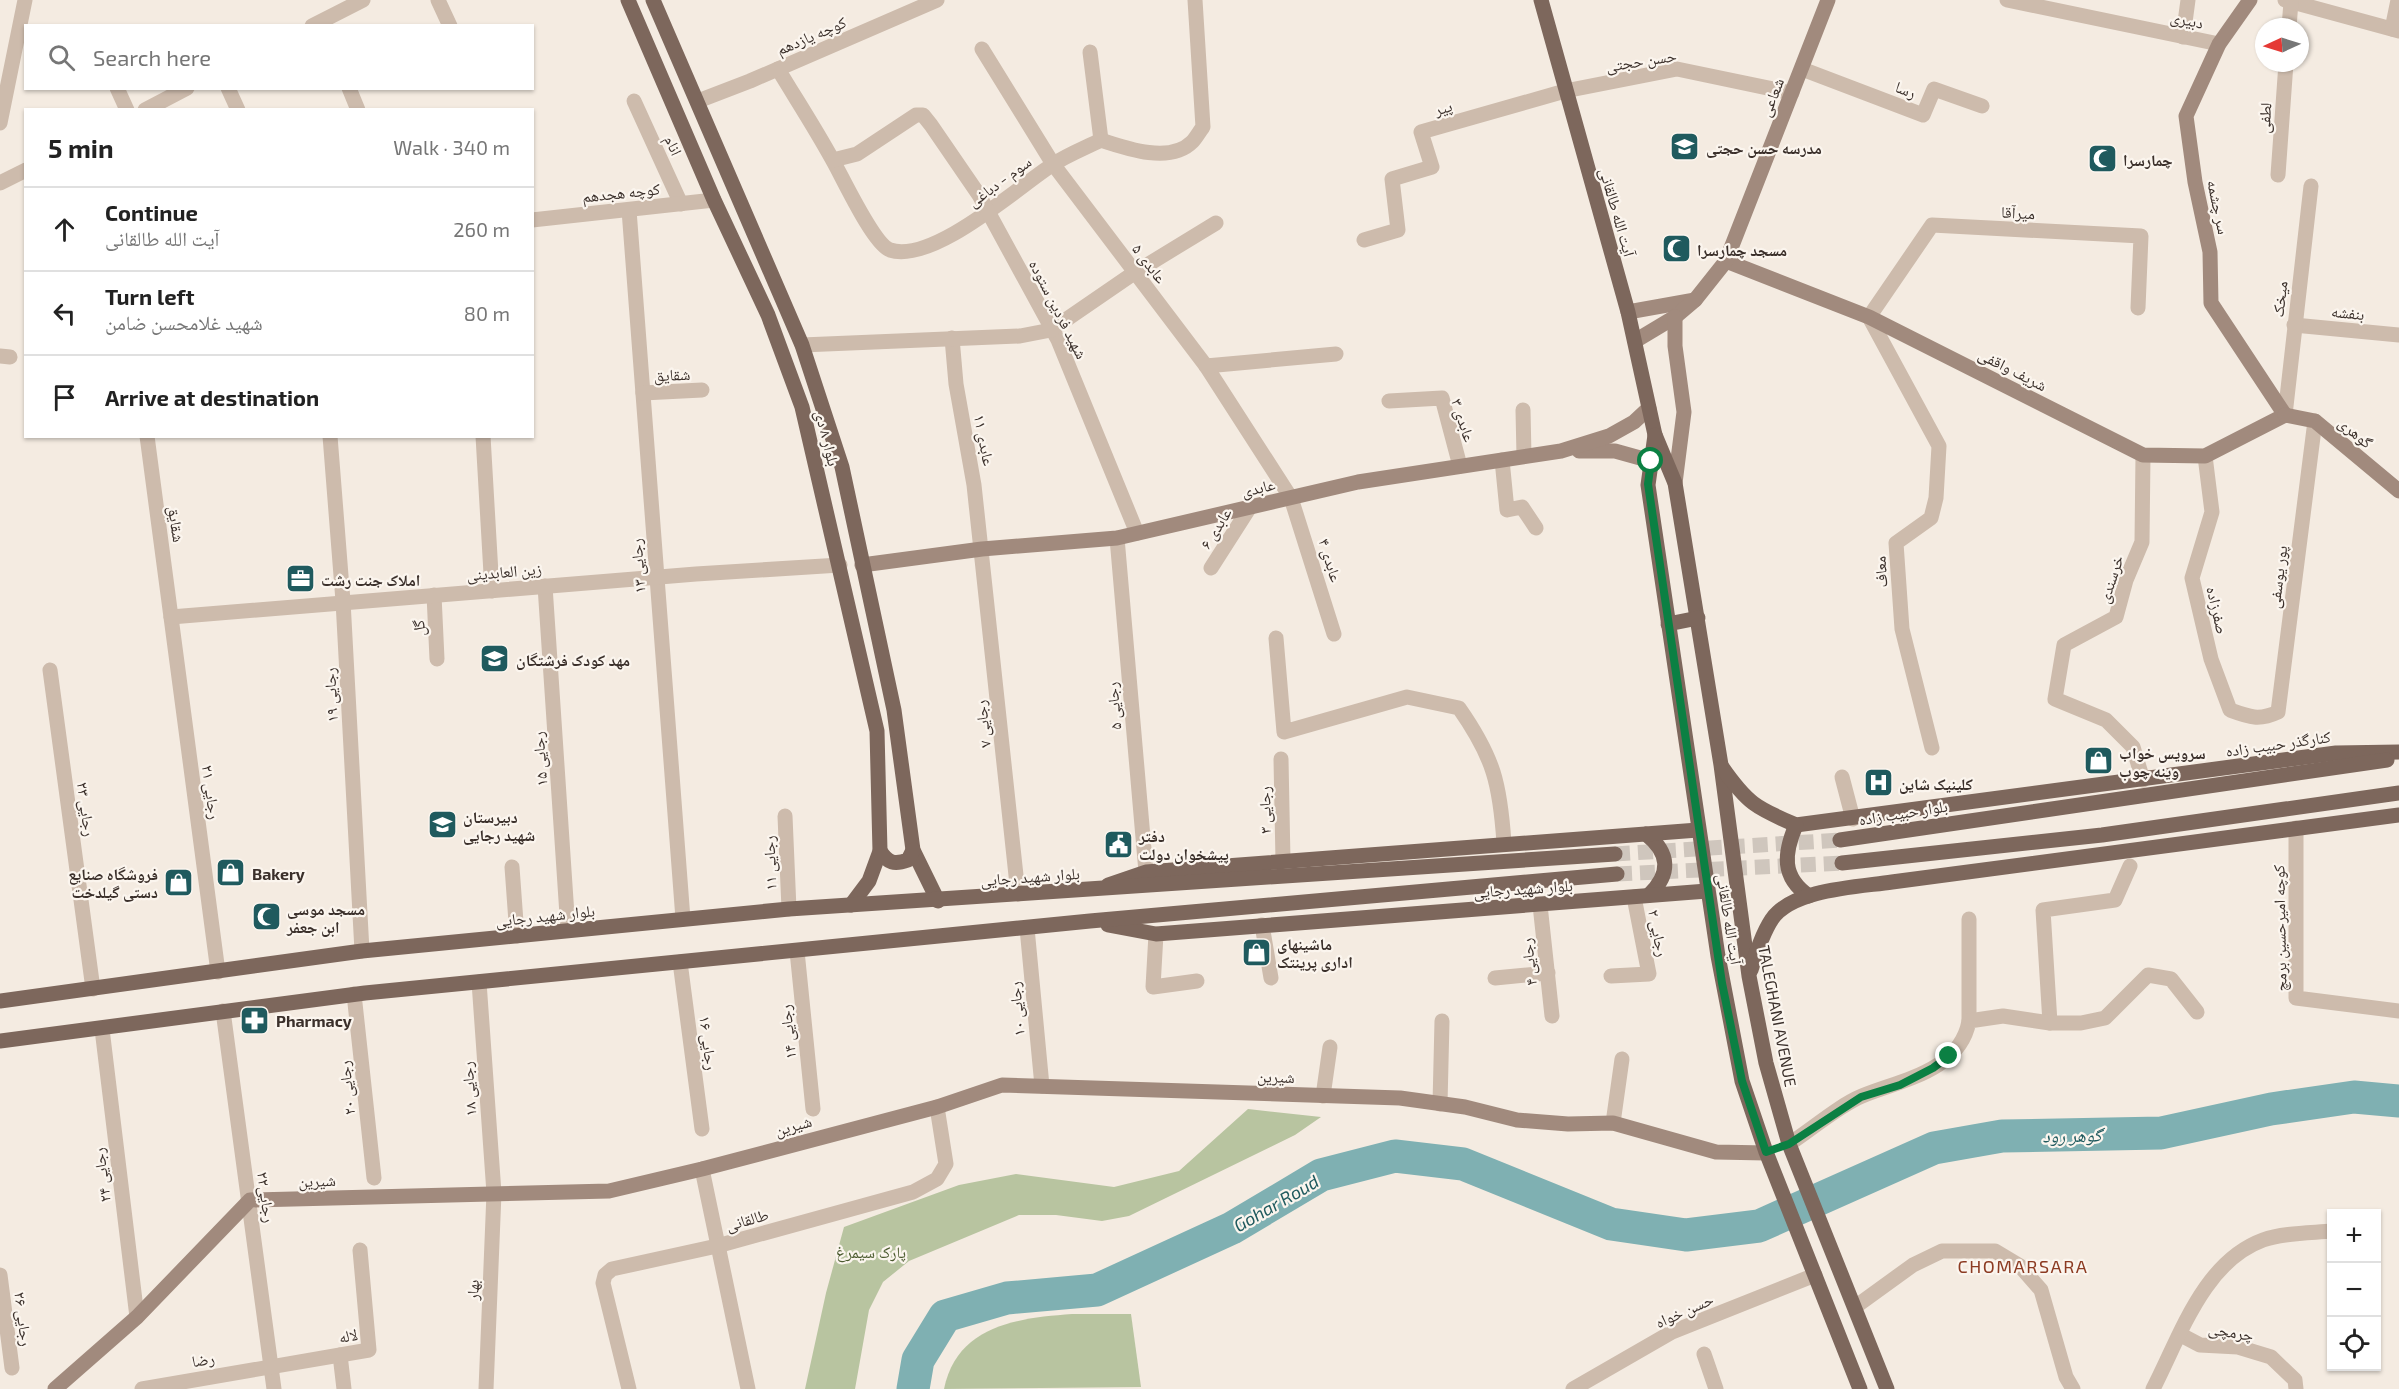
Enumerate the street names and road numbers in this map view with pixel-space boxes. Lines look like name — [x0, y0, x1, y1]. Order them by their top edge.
street label: دبیری — [2168, 6, 2205, 34]
street label: کوچه یازدهم — [773, 12, 850, 60]
street label: حسن حجتی — [1604, 45, 1678, 77]
street label: شعاعی — [1755, 75, 1789, 120]
street label: رسا — [1893, 76, 1919, 103]
street label: پیر — [1431, 95, 1455, 120]
street label: لطفی — [2253, 102, 2277, 134]
street label: انام — [659, 132, 687, 159]
street label: سوم - دباغی — [963, 151, 1036, 212]
street label: آیت الله طالقانی — [1594, 165, 1640, 260]
street label: کوچه هجدهم — [581, 178, 661, 208]
street label: سر چشمه — [2203, 178, 2234, 236]
street label: میرآقا — [2000, 202, 2036, 223]
street label: عابدی ۵ — [1127, 239, 1171, 288]
street label: شهید فردین ستوده — [1024, 256, 1092, 363]
street label: میخک — [2267, 280, 2291, 318]
street label: بنفشه — [2330, 301, 2365, 324]
street label: شریف واقفی — [1975, 344, 2050, 396]
street label: شقایق — [653, 364, 691, 386]
street label: عابدی ۳ — [1446, 396, 1480, 445]
street label: بلوار ۸ دی — [810, 408, 844, 468]
street label: گوهری — [2334, 412, 2377, 453]
street label: عابدی ۱۱ — [969, 413, 999, 468]
street label: عابدی — [1239, 474, 1277, 502]
street label: عابدی ۶ — [1195, 504, 1237, 553]
street label: شقایق — [163, 505, 189, 544]
street label: عابدی ۴ — [1313, 536, 1347, 585]
street label: رجایی ۱۳ — [626, 538, 650, 594]
street label: پور یوسفی — [2264, 544, 2292, 610]
street label: خرسندی — [2093, 553, 2129, 606]
street label: معاف — [1869, 556, 1891, 588]
street label: زین العابدینی — [466, 558, 543, 586]
street label: صفرزاده — [2202, 584, 2233, 636]
street label: گل — [408, 619, 430, 637]
street label: رجایی ۱۹ — [319, 667, 343, 723]
street label: رجایی ۵ — [1101, 681, 1127, 731]
street label: رجایی ۷ — [970, 699, 996, 749]
street label: کنارگذر حبیب زاده — [2224, 726, 2332, 761]
street label: رجایی ۱۵ — [528, 731, 552, 787]
street label: رجایی ۲۱ — [197, 764, 225, 821]
street label: رجایی ۲۳ — [72, 781, 100, 838]
street label: رجایی ۳ — [1254, 786, 1276, 834]
street label: بلوار حبیب زاده — [1857, 796, 1949, 829]
street label: رجایی ۱۱ — [759, 835, 781, 891]
street label: بلوار شهید رجایی — [980, 863, 1081, 891]
street label: کوچه امیرحسین برمچ — [2268, 864, 2292, 992]
street label: آیت الله طالقانی — [1711, 872, 1747, 967]
street label: بلوار شهید رجایی — [1473, 875, 1574, 903]
street label: بلوار شهید رجایی — [494, 900, 596, 932]
street label: رجایی ۲ — [1643, 908, 1673, 959]
street label: رجایی ۴ — [1516, 937, 1542, 987]
street label: TALEGHANI AVENUE — [1755, 944, 1801, 1088]
street label: رجایی ۱۰ — [1004, 981, 1030, 1037]
street label: رجایی ۱۴ — [775, 1004, 801, 1060]
street label: رجایی ۱۶ — [694, 1015, 722, 1072]
street label: رجایی ۲۰ — [334, 1060, 360, 1116]
street label: رجایی ۱۸ — [457, 1061, 481, 1117]
street label: شیرین — [1257, 1066, 1295, 1088]
street label: شیرین — [772, 1111, 814, 1141]
street label: رجایی ۲۴ — [88, 1146, 116, 1203]
street label: ۲۲رجایی — [252, 1170, 280, 1224]
street label: شیرین — [298, 1170, 336, 1192]
street label: طالقانی — [723, 1204, 771, 1236]
street label: بهار — [462, 1279, 483, 1302]
street label: حسن خواه — [1652, 1289, 1717, 1333]
street label: رجایی ۲۶ — [9, 1291, 37, 1348]
street label: چرمچی — [2207, 1318, 2255, 1346]
street label: لاله — [337, 1324, 359, 1346]
street label: رضا — [190, 1348, 216, 1371]

